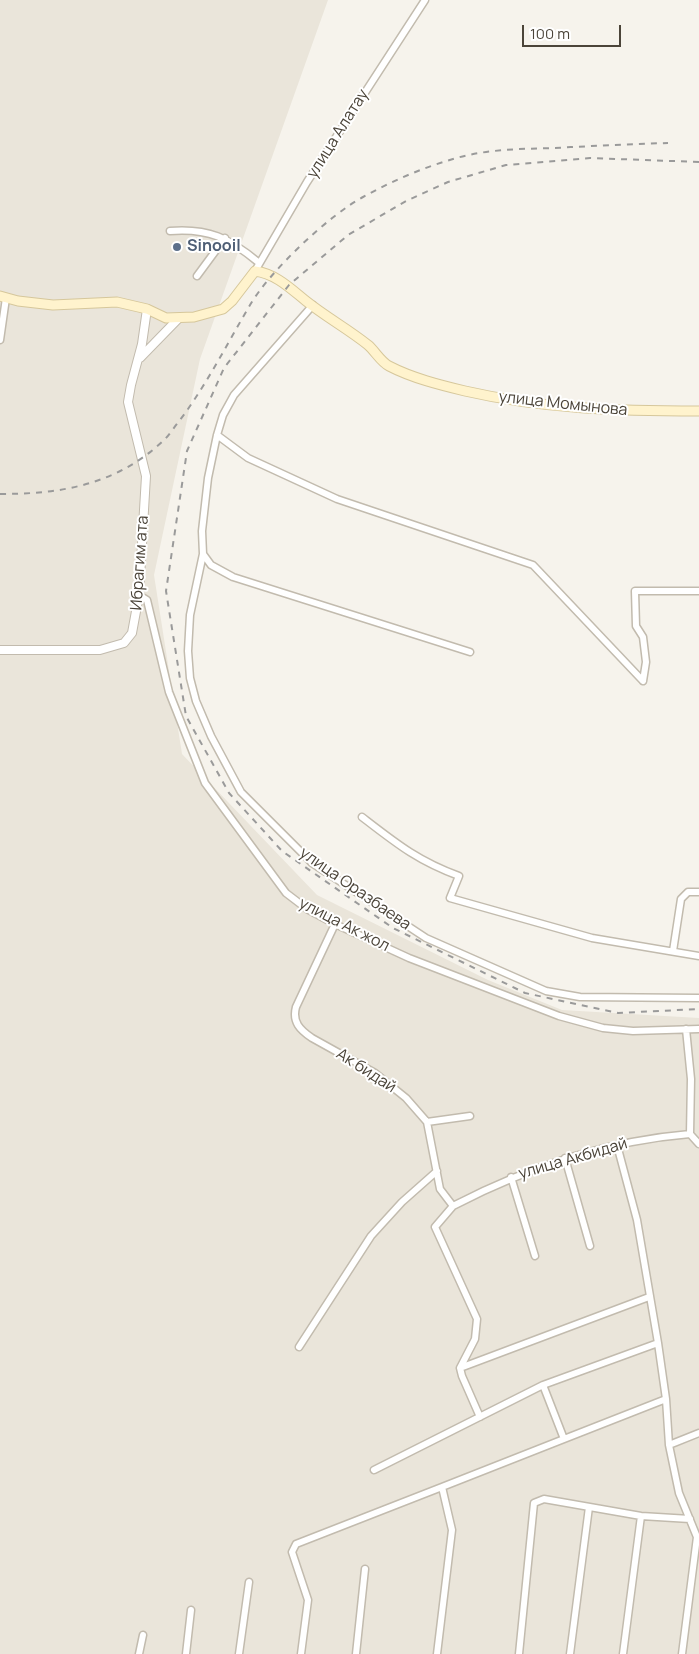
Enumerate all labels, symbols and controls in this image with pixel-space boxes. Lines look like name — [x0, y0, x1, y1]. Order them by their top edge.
scale bar — [524, 15, 623, 47]
text: 100 m — [530, 23, 570, 44]
street label: улица Алатау — [303, 86, 373, 182]
place label: Sinooil — [187, 237, 241, 257]
marker: Sinooil — [171, 241, 183, 253]
street label: улица Момынова — [498, 388, 628, 420]
street label: Ибрагим ата — [127, 515, 153, 611]
street label: улица Оразбаева — [296, 843, 414, 935]
street label: улица Ак жол — [295, 894, 393, 956]
street label: Ак бидай — [333, 1045, 399, 1097]
street label: улица Акбидай — [516, 1134, 630, 1184]

